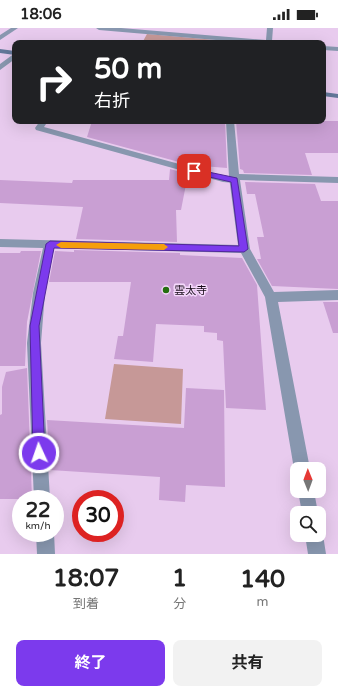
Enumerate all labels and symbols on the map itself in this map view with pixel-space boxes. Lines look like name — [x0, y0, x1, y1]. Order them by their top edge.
pin — [177, 154, 211, 188]
place label: 雲太寺 — [174, 284, 207, 297]
marker: 雲太寺 — [161, 285, 171, 295]
position arrow — [18, 432, 60, 474]
north arrow — [290, 462, 326, 498]
speed limit sign: 30 — [72, 490, 124, 542]

